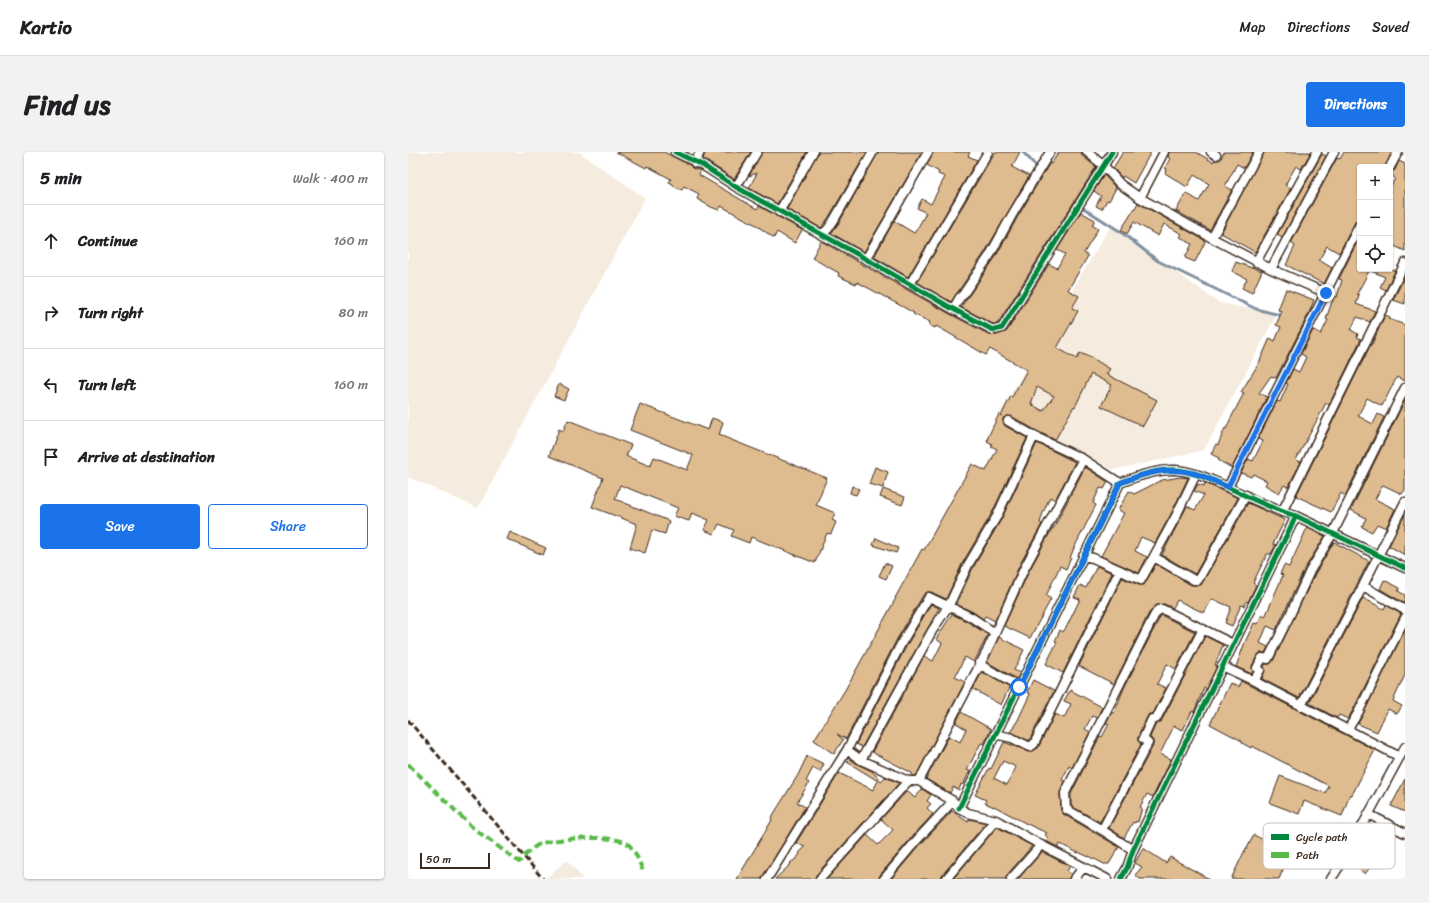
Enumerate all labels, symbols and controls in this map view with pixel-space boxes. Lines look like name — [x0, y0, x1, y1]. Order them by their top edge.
text: Kartio — [20, 11, 72, 44]
text: Map — [1239, 15, 1265, 40]
text: Directions — [1287, 15, 1350, 40]
text: Saved — [1372, 15, 1409, 40]
text: Find us — [24, 80, 111, 129]
button: Directions — [1306, 82, 1405, 127]
text: 5 min — [40, 163, 82, 193]
map controls — [1357, 164, 1393, 272]
button: + — [1357, 164, 1393, 200]
text: Walk · 400 m — [293, 167, 368, 190]
button: − — [1357, 200, 1393, 236]
text: Continue — [78, 228, 138, 254]
text: 160 m — [333, 229, 368, 252]
icon: ahead — [40, 230, 62, 252]
button: locate — [1357, 236, 1393, 272]
route end — [1317, 284, 1335, 302]
text: Turn right — [78, 300, 143, 326]
text: 80 m — [339, 301, 368, 324]
icon: right — [40, 302, 62, 324]
text: Turn left — [78, 372, 136, 398]
text: 160 m — [333, 373, 368, 396]
icon: left — [40, 374, 62, 396]
text: Arrive at destination — [78, 444, 215, 470]
icon: arrive — [40, 446, 62, 468]
button: Save — [40, 504, 200, 549]
button: Share — [208, 504, 368, 549]
route start — [1010, 678, 1028, 696]
legend — [1263, 823, 1395, 869]
text: Cycle path — [1296, 828, 1348, 847]
text: Path — [1296, 846, 1319, 865]
text: 50 m — [426, 850, 451, 869]
scale bar — [420, 851, 490, 870]

